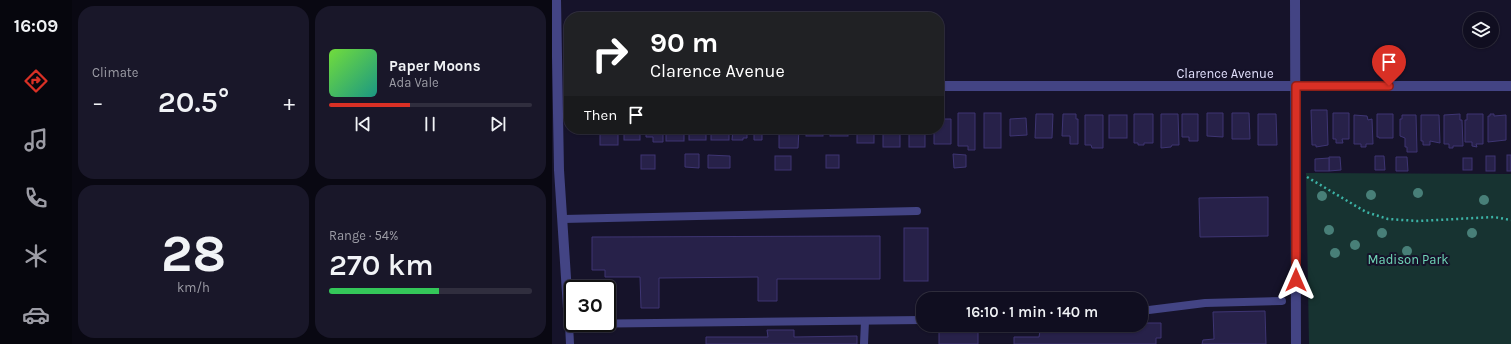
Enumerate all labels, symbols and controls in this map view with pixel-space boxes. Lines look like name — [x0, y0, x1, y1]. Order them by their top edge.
map controls — [1463, 12, 1499, 48]
button: layers — [1463, 12, 1499, 48]
text: 16:09 — [14, 15, 58, 37]
text: 90 m — [650, 26, 718, 59]
icon: right — [584, 28, 636, 80]
pin — [1372, 45, 1406, 86]
icon: arrive — [1378, 51, 1400, 73]
text: Paper Moons — [389, 57, 481, 75]
text: Clarence Avenue — [650, 60, 785, 82]
text: Climate — [92, 65, 138, 80]
street label: Clarence Avenue — [1176, 66, 1274, 81]
icon: directions — [22, 67, 50, 95]
text: Ada Vale — [389, 75, 439, 90]
text: 20.5° — [158, 84, 229, 120]
text: − — [92, 90, 104, 116]
text: + — [283, 90, 295, 116]
icon: arrive — [625, 104, 647, 126]
text: Then — [584, 106, 617, 124]
icon: previous — [352, 113, 374, 135]
icon: pause — [419, 113, 441, 135]
icon: next — [487, 113, 509, 135]
icon: music — [22, 126, 50, 154]
icon: phone — [22, 184, 50, 212]
text: 28 — [161, 223, 226, 284]
text: Range · 54% — [329, 228, 399, 243]
icon: climate — [22, 242, 50, 270]
text: 270 km — [329, 247, 434, 283]
park label: Madison Park — [1368, 252, 1449, 267]
position arrow — [1275, 259, 1317, 301]
text: km/h — [177, 280, 210, 295]
speed limit sign: 30 — [564, 280, 616, 332]
icon: car — [22, 301, 50, 329]
text: 16:10 · 1 min · 140 m — [966, 303, 1098, 321]

